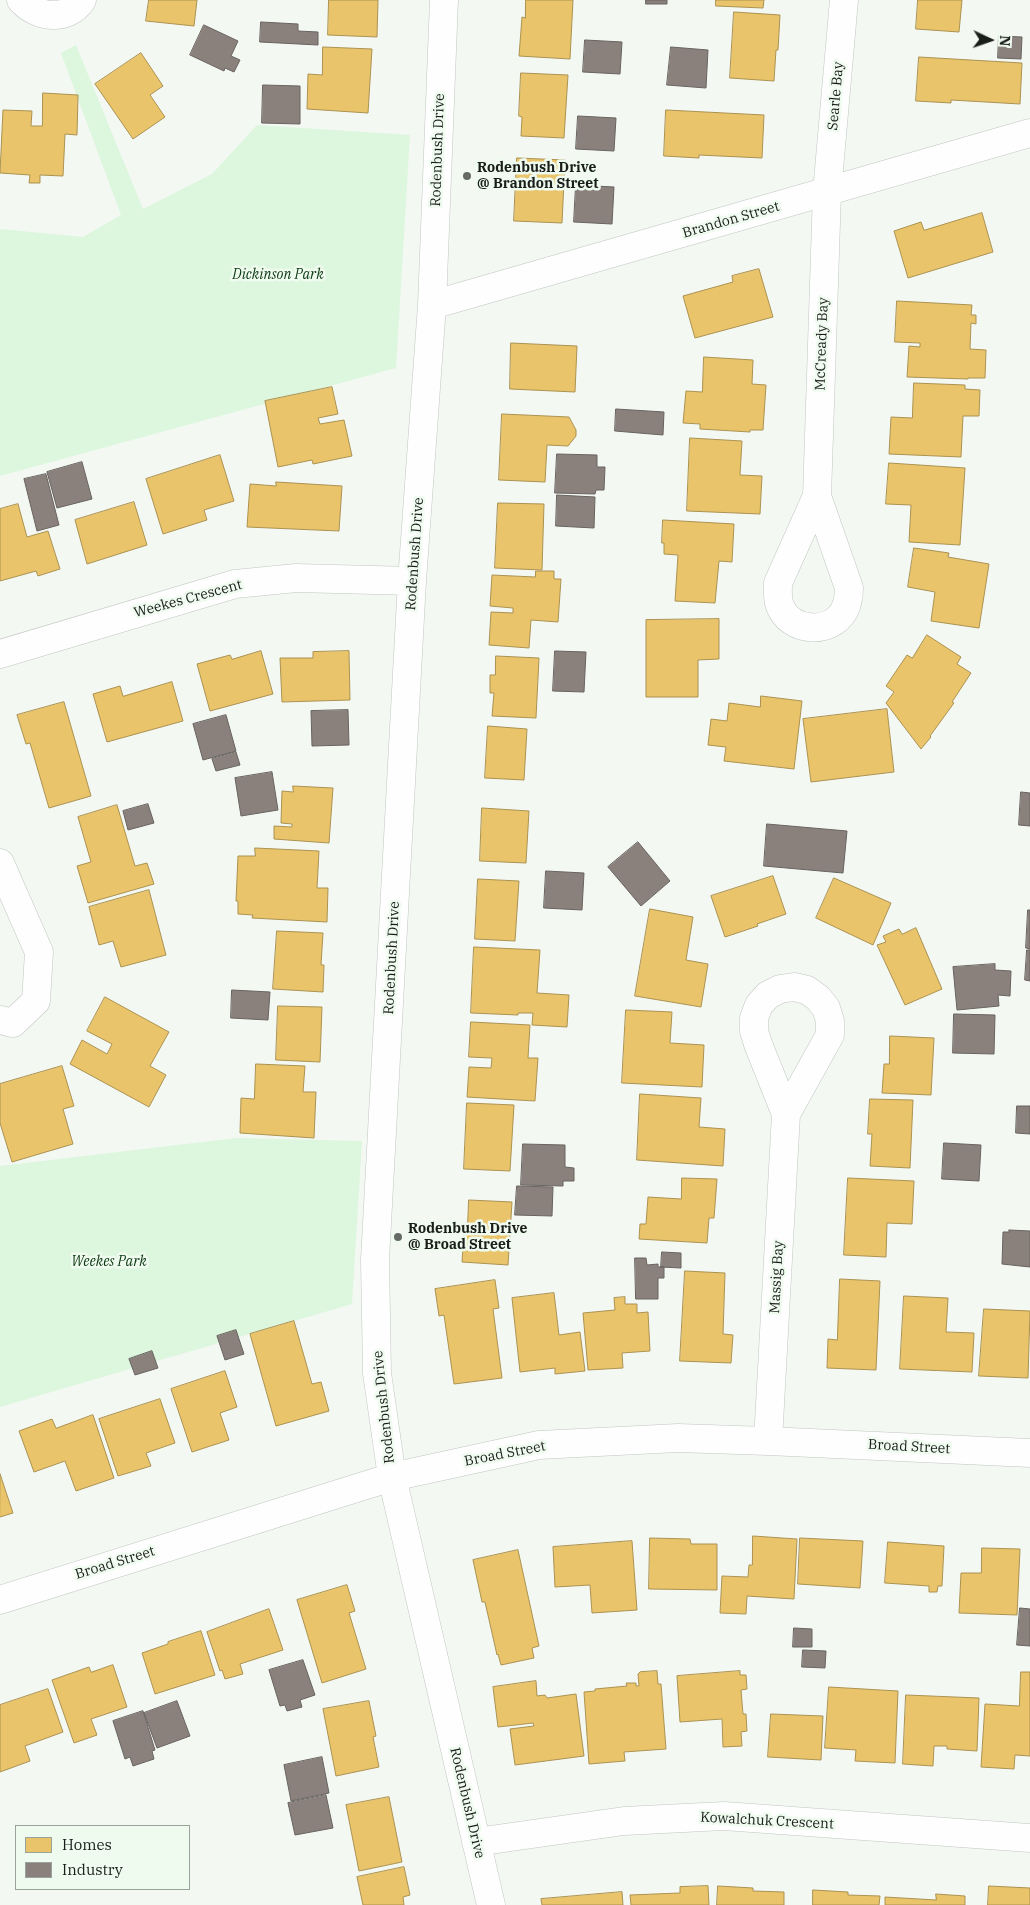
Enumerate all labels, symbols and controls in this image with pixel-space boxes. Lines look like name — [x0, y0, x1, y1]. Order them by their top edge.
north arrow — [965, 15, 1015, 65]
text: N — [996, 35, 1014, 47]
street label: Searle Bay — [825, 61, 847, 131]
street label: Rodenbush Drive — [428, 93, 448, 207]
place label: Rodenbush Drive @ Brandon Street — [477, 160, 598, 192]
marker: Rodenbush Drive @ Brandon Street — [461, 170, 473, 182]
street label: Brandon Street — [681, 198, 781, 242]
park label: Dickinson Park — [232, 267, 324, 283]
street label: McCready Bay — [812, 297, 832, 391]
street label: Rodenbush Drive — [403, 497, 427, 611]
street label: Weekes Crescent — [132, 576, 244, 622]
street label: Rodenbush Drive — [381, 901, 403, 1015]
place label: Rodenbush Drive @ Broad Street — [408, 1221, 527, 1254]
marker: Rodenbush Drive @ Broad Street — [392, 1231, 404, 1243]
street label: Massig Bay — [767, 1240, 787, 1314]
park label: Weekes Park — [71, 1254, 147, 1270]
street label: Rodenbush Drive — [370, 1350, 398, 1464]
street label: Broad Street — [867, 1436, 951, 1458]
street label: Broad Street — [463, 1438, 547, 1470]
street label: Broad Street — [73, 1543, 157, 1583]
street label: Rodenbush Drive — [446, 1746, 488, 1860]
street label: Kowalchuk Crescent — [700, 1809, 834, 1833]
legend — [15, 1825, 190, 1890]
text: Homes — [62, 1835, 112, 1854]
text: Industry — [62, 1860, 123, 1879]

